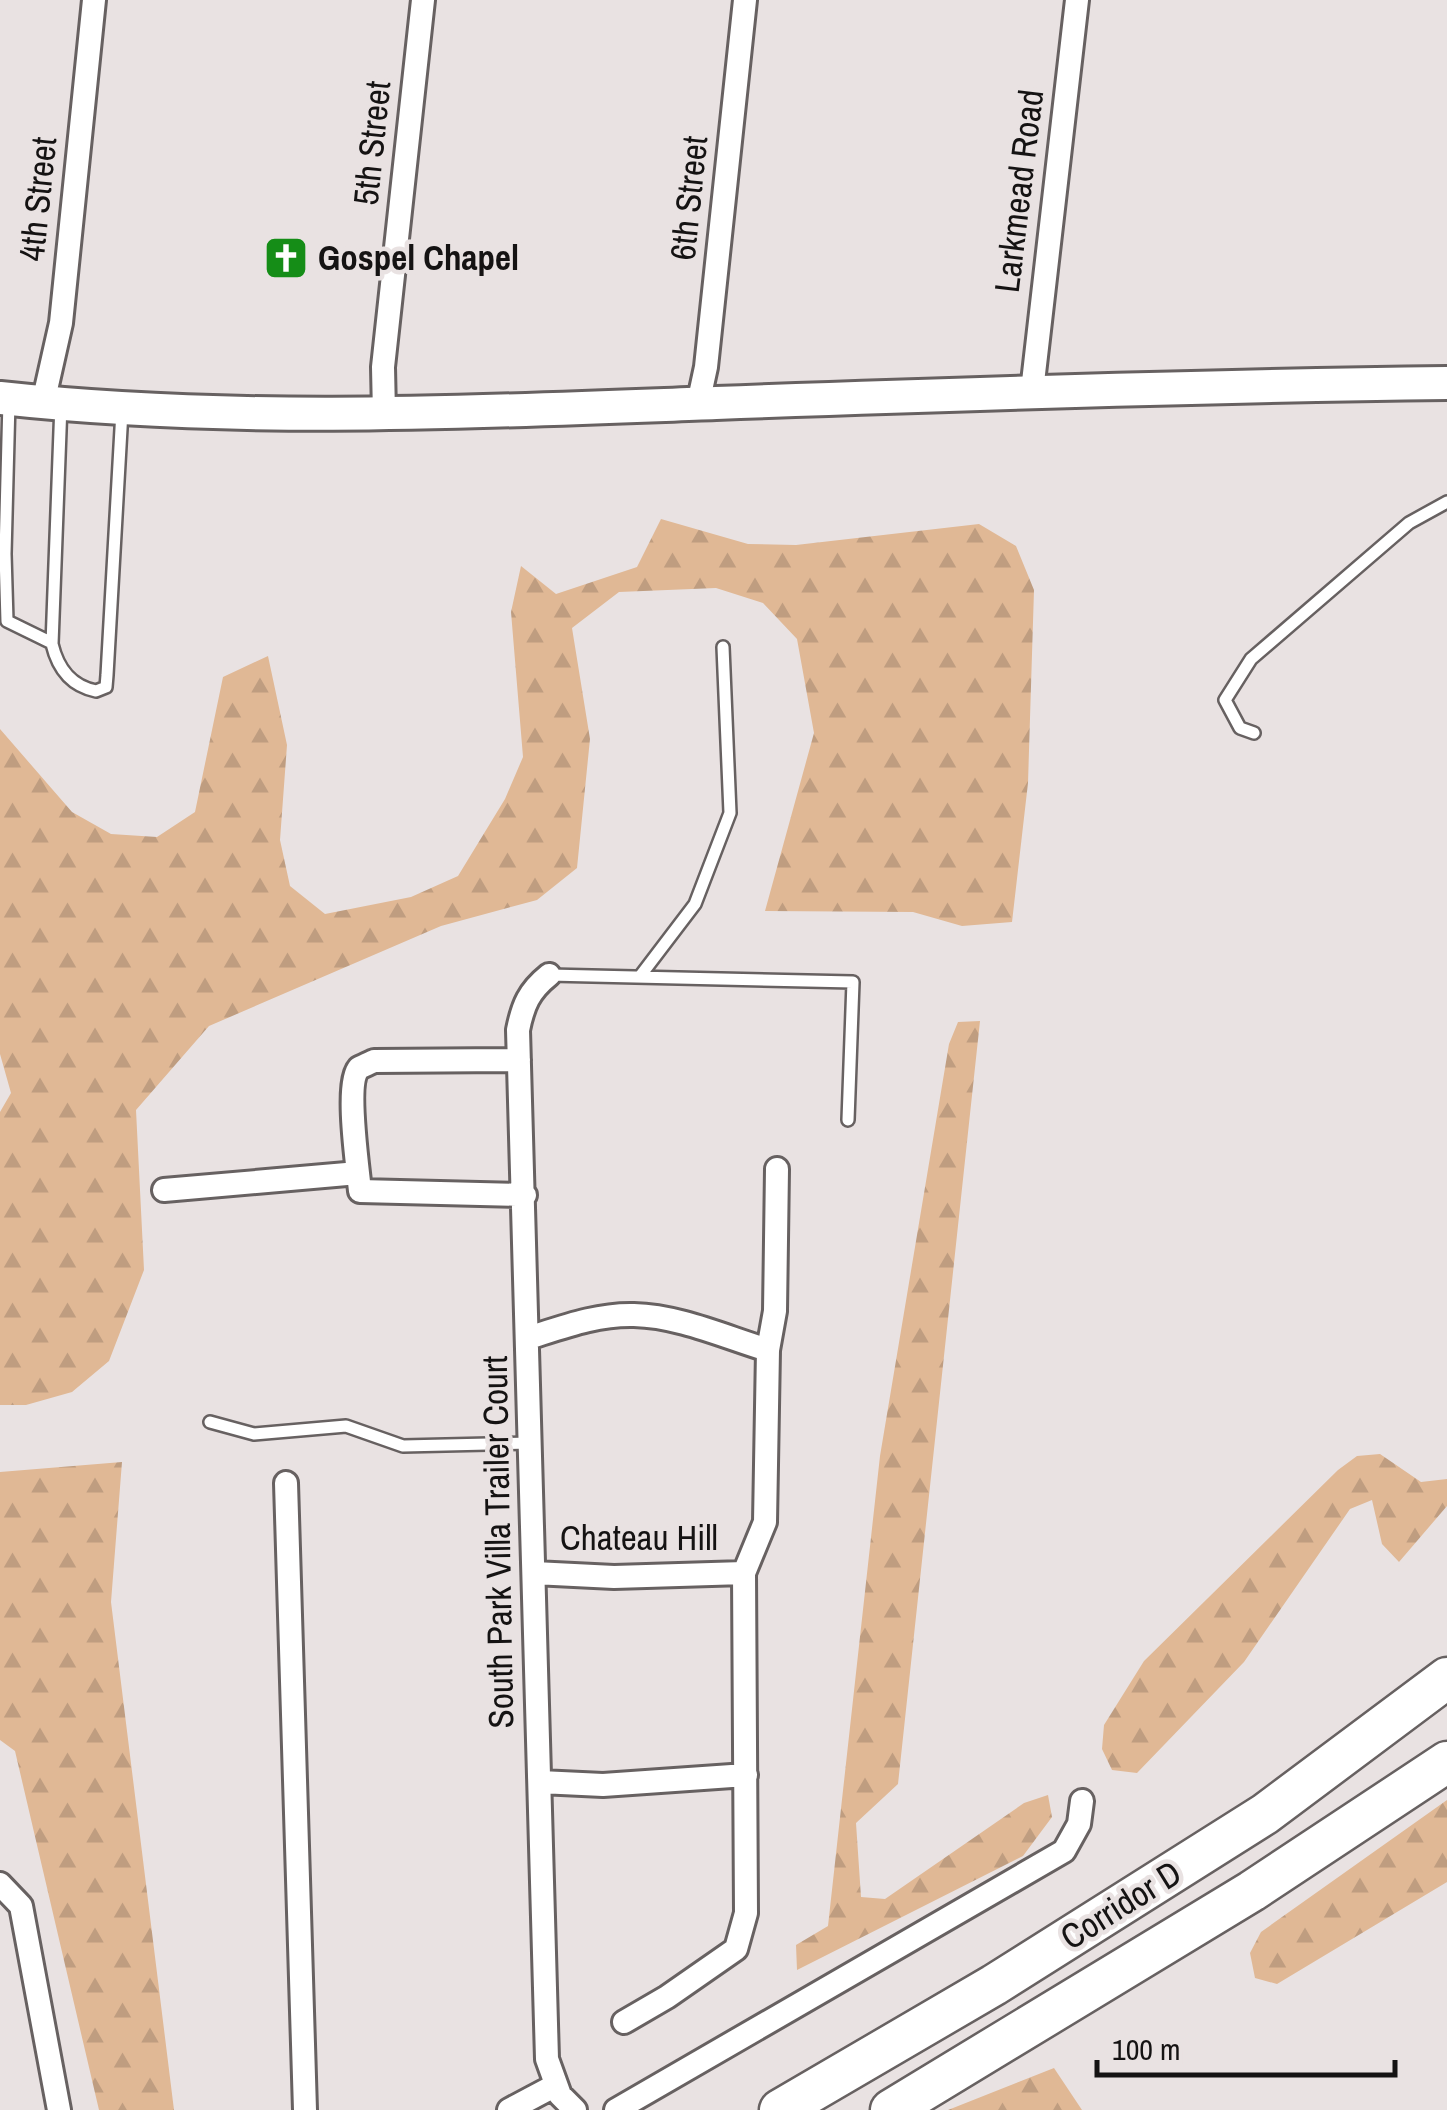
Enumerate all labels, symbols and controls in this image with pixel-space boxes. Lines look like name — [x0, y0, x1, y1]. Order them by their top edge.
street label: 5th Street — [342, 79, 401, 207]
street label: Larkmead Road — [983, 87, 1054, 295]
street label: 6th Street — [659, 134, 718, 262]
street label: 4th Street — [8, 135, 67, 263]
place label: Gospel Chapel — [318, 234, 519, 281]
church icon: Gospel Chapel — [263, 235, 309, 281]
street label: South Park Villa Trailer Court — [471, 1355, 524, 1729]
street label: Chateau Hill — [560, 1514, 718, 1561]
street label: Corridor D — [1051, 1849, 1190, 1960]
scale bar — [1097, 2015, 1394, 2077]
text: 100 m — [1112, 2029, 1180, 2069]

